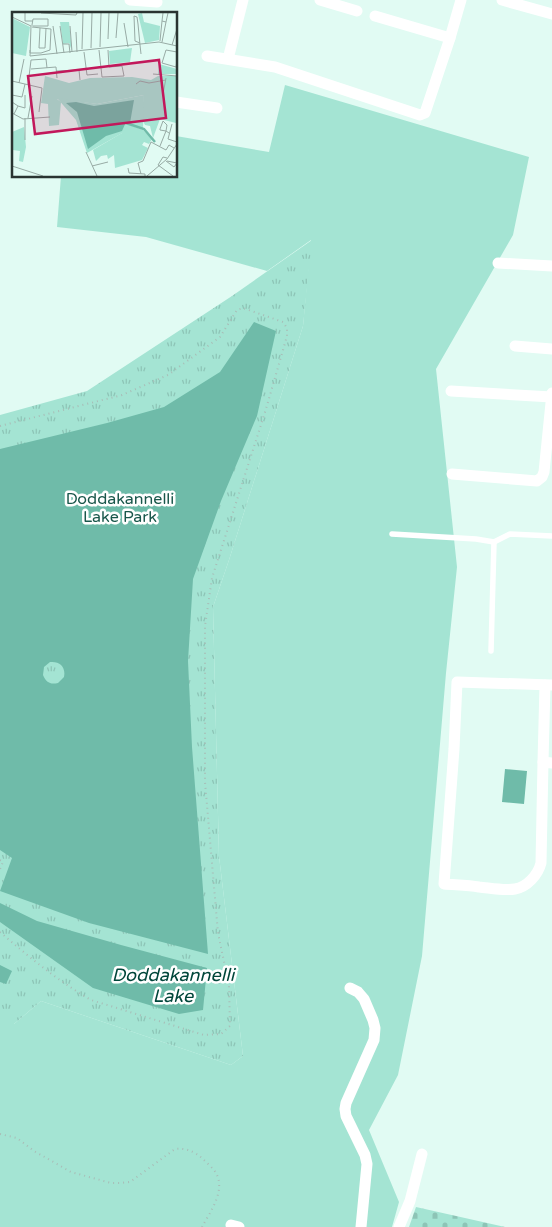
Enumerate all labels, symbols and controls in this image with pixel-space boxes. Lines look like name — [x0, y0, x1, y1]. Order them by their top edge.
inset map — [12, 12, 178, 178]
park label: Doddakannelli Lake Park — [66, 489, 174, 527]
water label: Doddakannelli Lake — [112, 964, 237, 1007]

